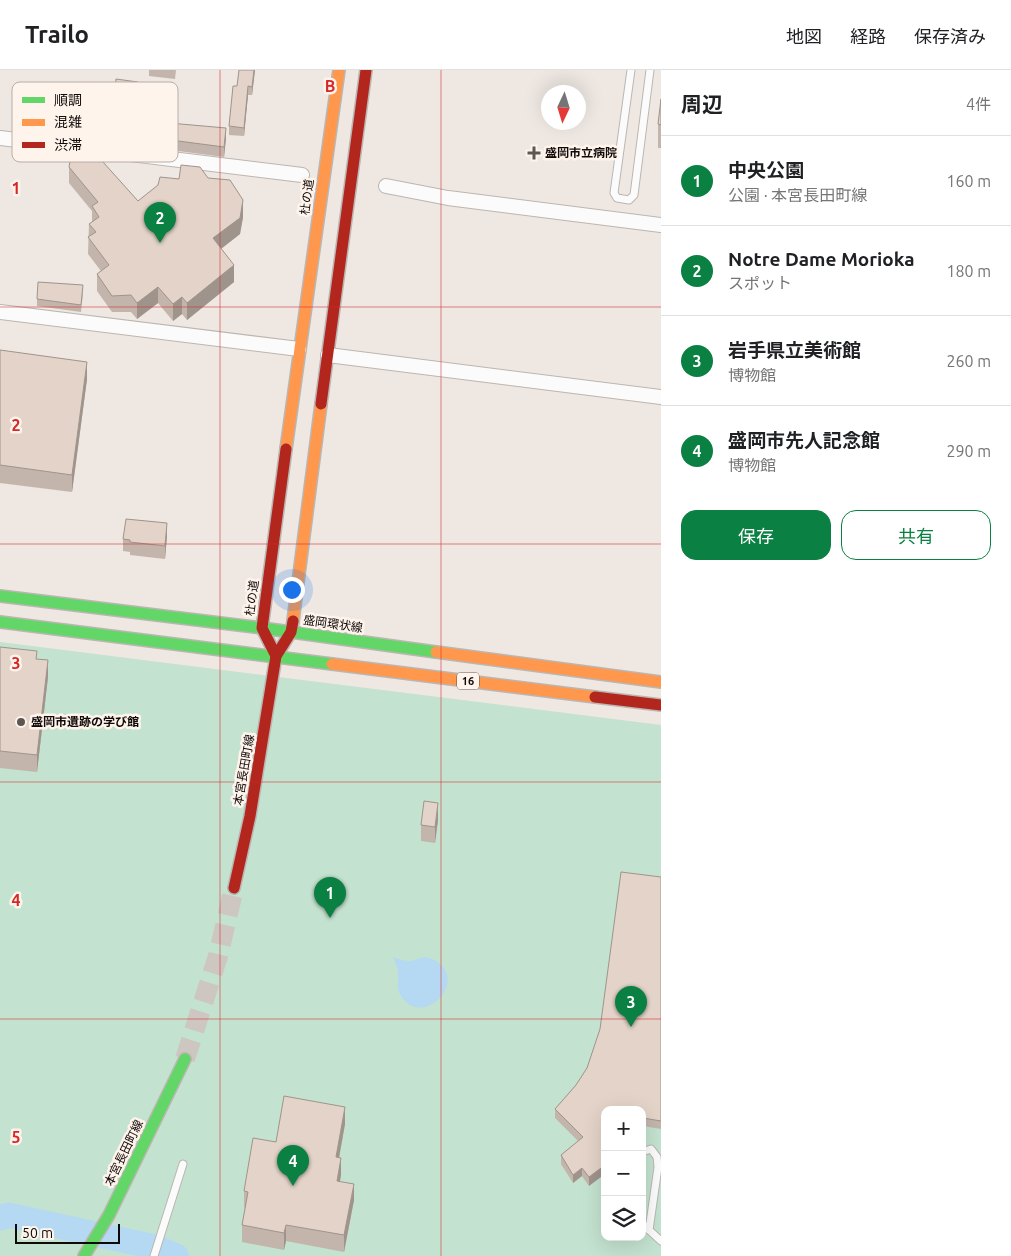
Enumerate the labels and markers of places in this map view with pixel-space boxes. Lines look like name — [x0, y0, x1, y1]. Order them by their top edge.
marker: 盛岡市立病院 — [527, 146, 541, 160]
place label: 盛岡市立病院 — [545, 146, 617, 159]
pin: 2 — [144, 202, 176, 243]
place label: 盛岡市遺跡の学び館 — [31, 715, 139, 728]
marker: 盛岡市遺跡の学び館 — [15, 716, 27, 728]
pin: 1 — [314, 877, 346, 918]
pin: 3 — [615, 986, 647, 1027]
pin: 4 — [277, 1145, 309, 1186]

